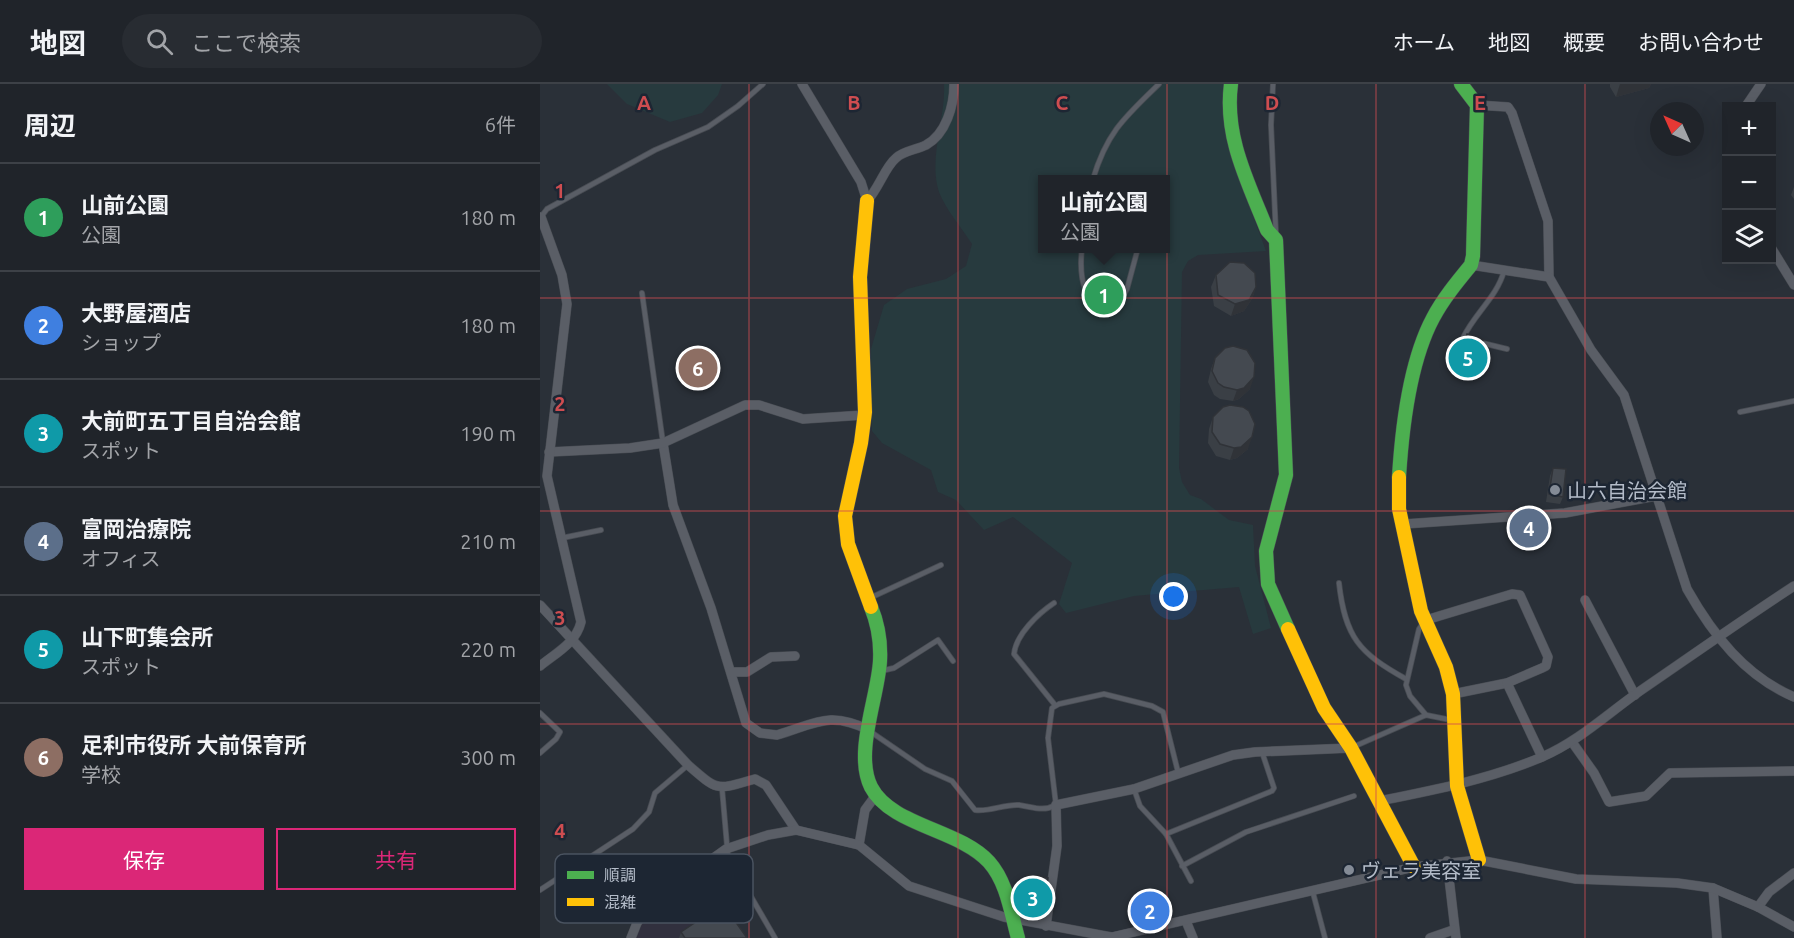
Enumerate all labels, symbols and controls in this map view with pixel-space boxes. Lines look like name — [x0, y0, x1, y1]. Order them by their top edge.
search box — [122, 14, 542, 68]
icon: search — [143, 25, 176, 58]
text: 地図 — [30, 27, 86, 58]
text: ここで検索 — [191, 30, 301, 55]
text: ホーム — [1393, 30, 1455, 54]
text: 地図 — [1488, 30, 1530, 54]
text: 概要 — [1563, 30, 1605, 54]
text: お問い合わせ — [1638, 30, 1764, 54]
text: A — [637, 91, 651, 114]
text: B — [847, 91, 861, 114]
text: C — [1056, 91, 1069, 114]
text: D — [1265, 91, 1279, 114]
text: E — [1474, 91, 1486, 114]
north arrow — [1650, 102, 1704, 156]
map controls — [1722, 102, 1776, 264]
button: + — [1722, 102, 1776, 156]
text: 周辺 — [24, 111, 76, 140]
text: 6件 — [485, 113, 516, 136]
button: − — [1722, 156, 1776, 210]
popup — [1038, 175, 1170, 253]
text: 1 — [554, 179, 566, 202]
text: 山前公園 — [1060, 189, 1148, 214]
text: 山前公園 — [81, 192, 169, 217]
text: 1 — [38, 206, 49, 229]
text: 180 m — [460, 206, 516, 229]
button: layers — [1722, 210, 1776, 264]
text: 公園 — [1060, 220, 1100, 243]
text: 公園 — [81, 223, 121, 246]
pin: 1 — [1084, 272, 1124, 318]
text: 大野屋酒店 — [81, 300, 191, 325]
text: 2 — [38, 314, 49, 337]
text: 180 m — [460, 314, 516, 337]
text: ショップ — [81, 331, 161, 354]
pin: 5 — [1448, 336, 1488, 380]
pin: 6 — [678, 346, 718, 390]
text: 2 — [554, 392, 566, 415]
text: 大前町五丁目自治会館 — [81, 408, 301, 433]
text: 3 — [38, 422, 49, 445]
text: 190 m — [460, 422, 516, 445]
text: スポット — [81, 439, 161, 462]
place label: 山六自治会館 — [1567, 479, 1687, 502]
marker: 山六自治会館 — [1548, 483, 1562, 497]
pin: 4 — [1510, 506, 1548, 550]
text: 富岡治療院 — [81, 516, 191, 541]
text: 4 — [38, 530, 49, 553]
text: 210 m — [460, 530, 516, 553]
text: オフィス — [81, 547, 161, 570]
your location — [1159, 582, 1188, 611]
text: 3 — [554, 606, 566, 629]
text: 山下町集会所 — [81, 624, 213, 649]
text: 5 — [38, 638, 49, 661]
text: 220 m — [460, 638, 516, 661]
text: スポット — [81, 655, 161, 678]
text: 足利市役所 大前保育所 — [81, 732, 306, 757]
text: 6 — [38, 746, 49, 769]
text: 300 m — [460, 746, 516, 769]
text: 学校 — [81, 763, 121, 786]
text: 4 — [554, 819, 566, 842]
button: 保存 — [24, 828, 264, 890]
button: 共有 — [276, 828, 516, 890]
legend — [555, 854, 753, 923]
place label: ヴェラ美容室 — [1361, 859, 1481, 882]
marker: ヴェラ美容室 — [1342, 863, 1356, 877]
text: 順調 — [604, 866, 636, 884]
pin: 3 — [1014, 876, 1052, 920]
pin: 2 — [1130, 888, 1170, 934]
text: 混雑 — [604, 893, 636, 911]

